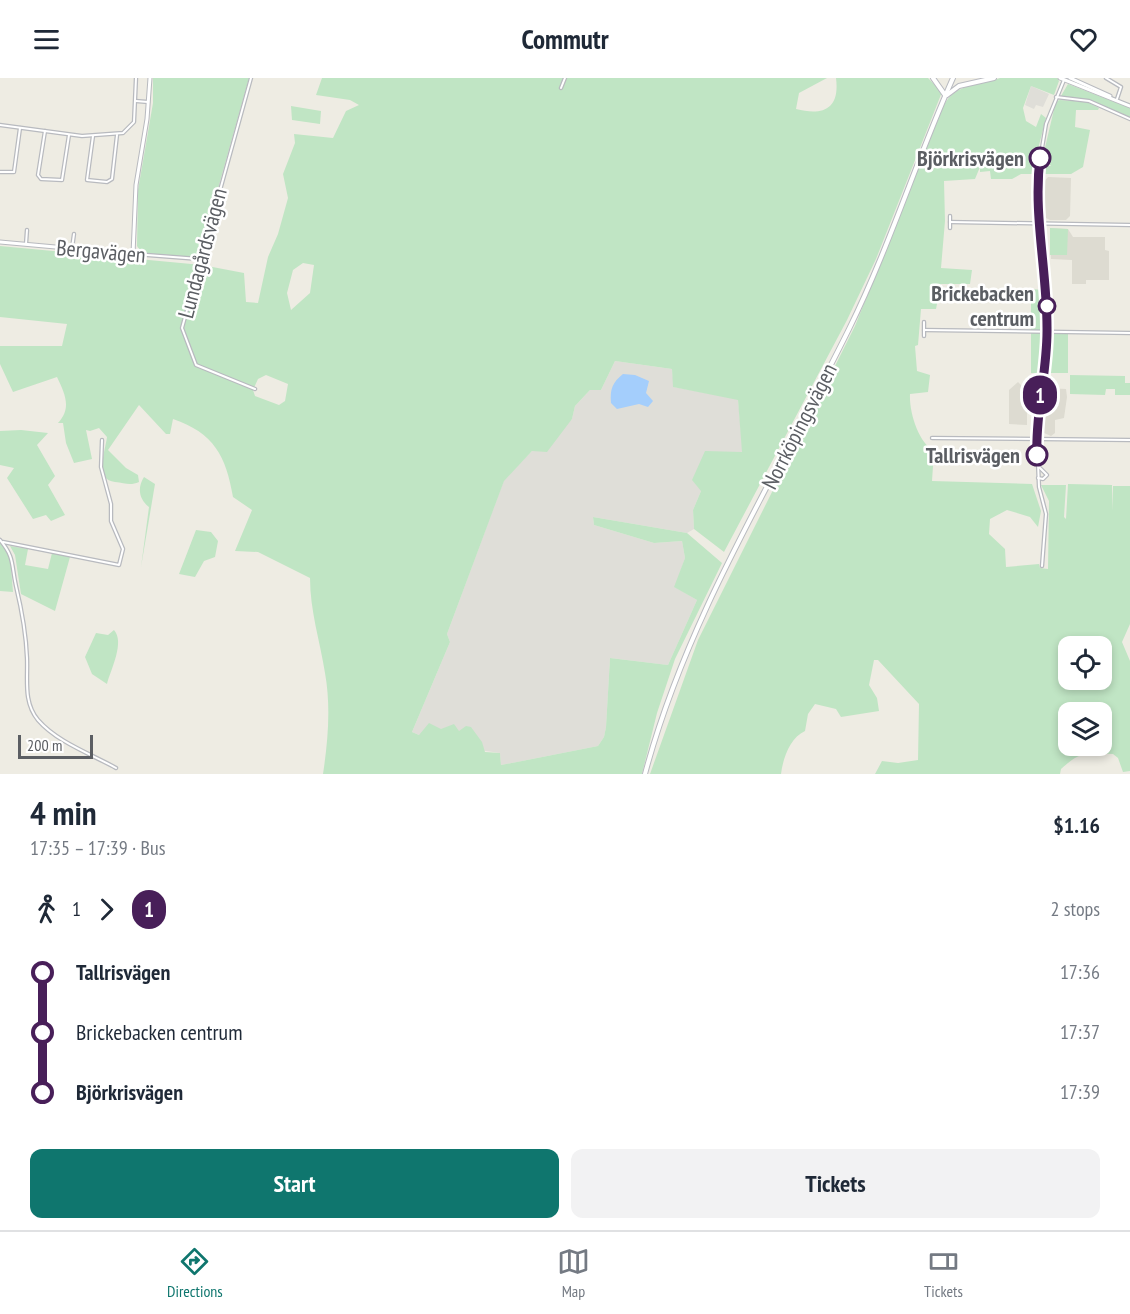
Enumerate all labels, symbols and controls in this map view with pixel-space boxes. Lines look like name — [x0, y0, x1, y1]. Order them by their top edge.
text: Commutr — [521, 22, 609, 56]
icon: menu — [30, 23, 63, 56]
icon: heart — [1067, 23, 1100, 56]
place label: Björkrisvägen — [917, 144, 1024, 172]
marker: Björkrisvägen — [1029, 147, 1051, 169]
street label: Lundagårdsvägen — [171, 185, 233, 321]
street label: Bergavägen — [55, 233, 147, 269]
place label: Brickebacken centrum — [931, 279, 1034, 332]
marker: Brickebacken centrum — [1038, 297, 1056, 315]
street label: Norrköpingsvägen — [755, 358, 843, 494]
line badge: 1 — [1020, 376, 1060, 414]
text: 1 — [1035, 382, 1045, 409]
place label: Tallrisvägen — [926, 441, 1020, 469]
marker: Tallrisvägen — [1026, 444, 1048, 466]
map controls — [1058, 636, 1112, 756]
button: locate — [1058, 636, 1112, 690]
button: layers — [1058, 702, 1112, 756]
scale bar — [18, 732, 93, 760]
text: 200 m — [27, 735, 62, 755]
text: 4 min — [30, 791, 97, 834]
text: $1.16 — [1053, 811, 1100, 839]
text: 17:35 – 17:39 · Bus — [30, 835, 165, 861]
icon: walk — [30, 893, 63, 926]
icon: forward — [90, 893, 123, 926]
text: 1 — [72, 896, 81, 922]
text: 1 — [144, 896, 154, 923]
text: 2 stops — [1051, 896, 1100, 922]
text: Tallrisvägen — [76, 958, 170, 986]
text: 17:36 — [1060, 959, 1100, 985]
text: Brickebacken centrum — [76, 1018, 242, 1046]
text: 17:37 — [1060, 1019, 1100, 1045]
text: Björkrisvägen — [76, 1078, 183, 1106]
text: 17:39 — [1060, 1079, 1100, 1105]
button: Start — [30, 1149, 559, 1218]
button: Tickets — [571, 1149, 1100, 1218]
tab: Directions — [167, 1245, 223, 1301]
tab: Map — [557, 1245, 590, 1301]
tab: Tickets — [924, 1245, 963, 1301]

